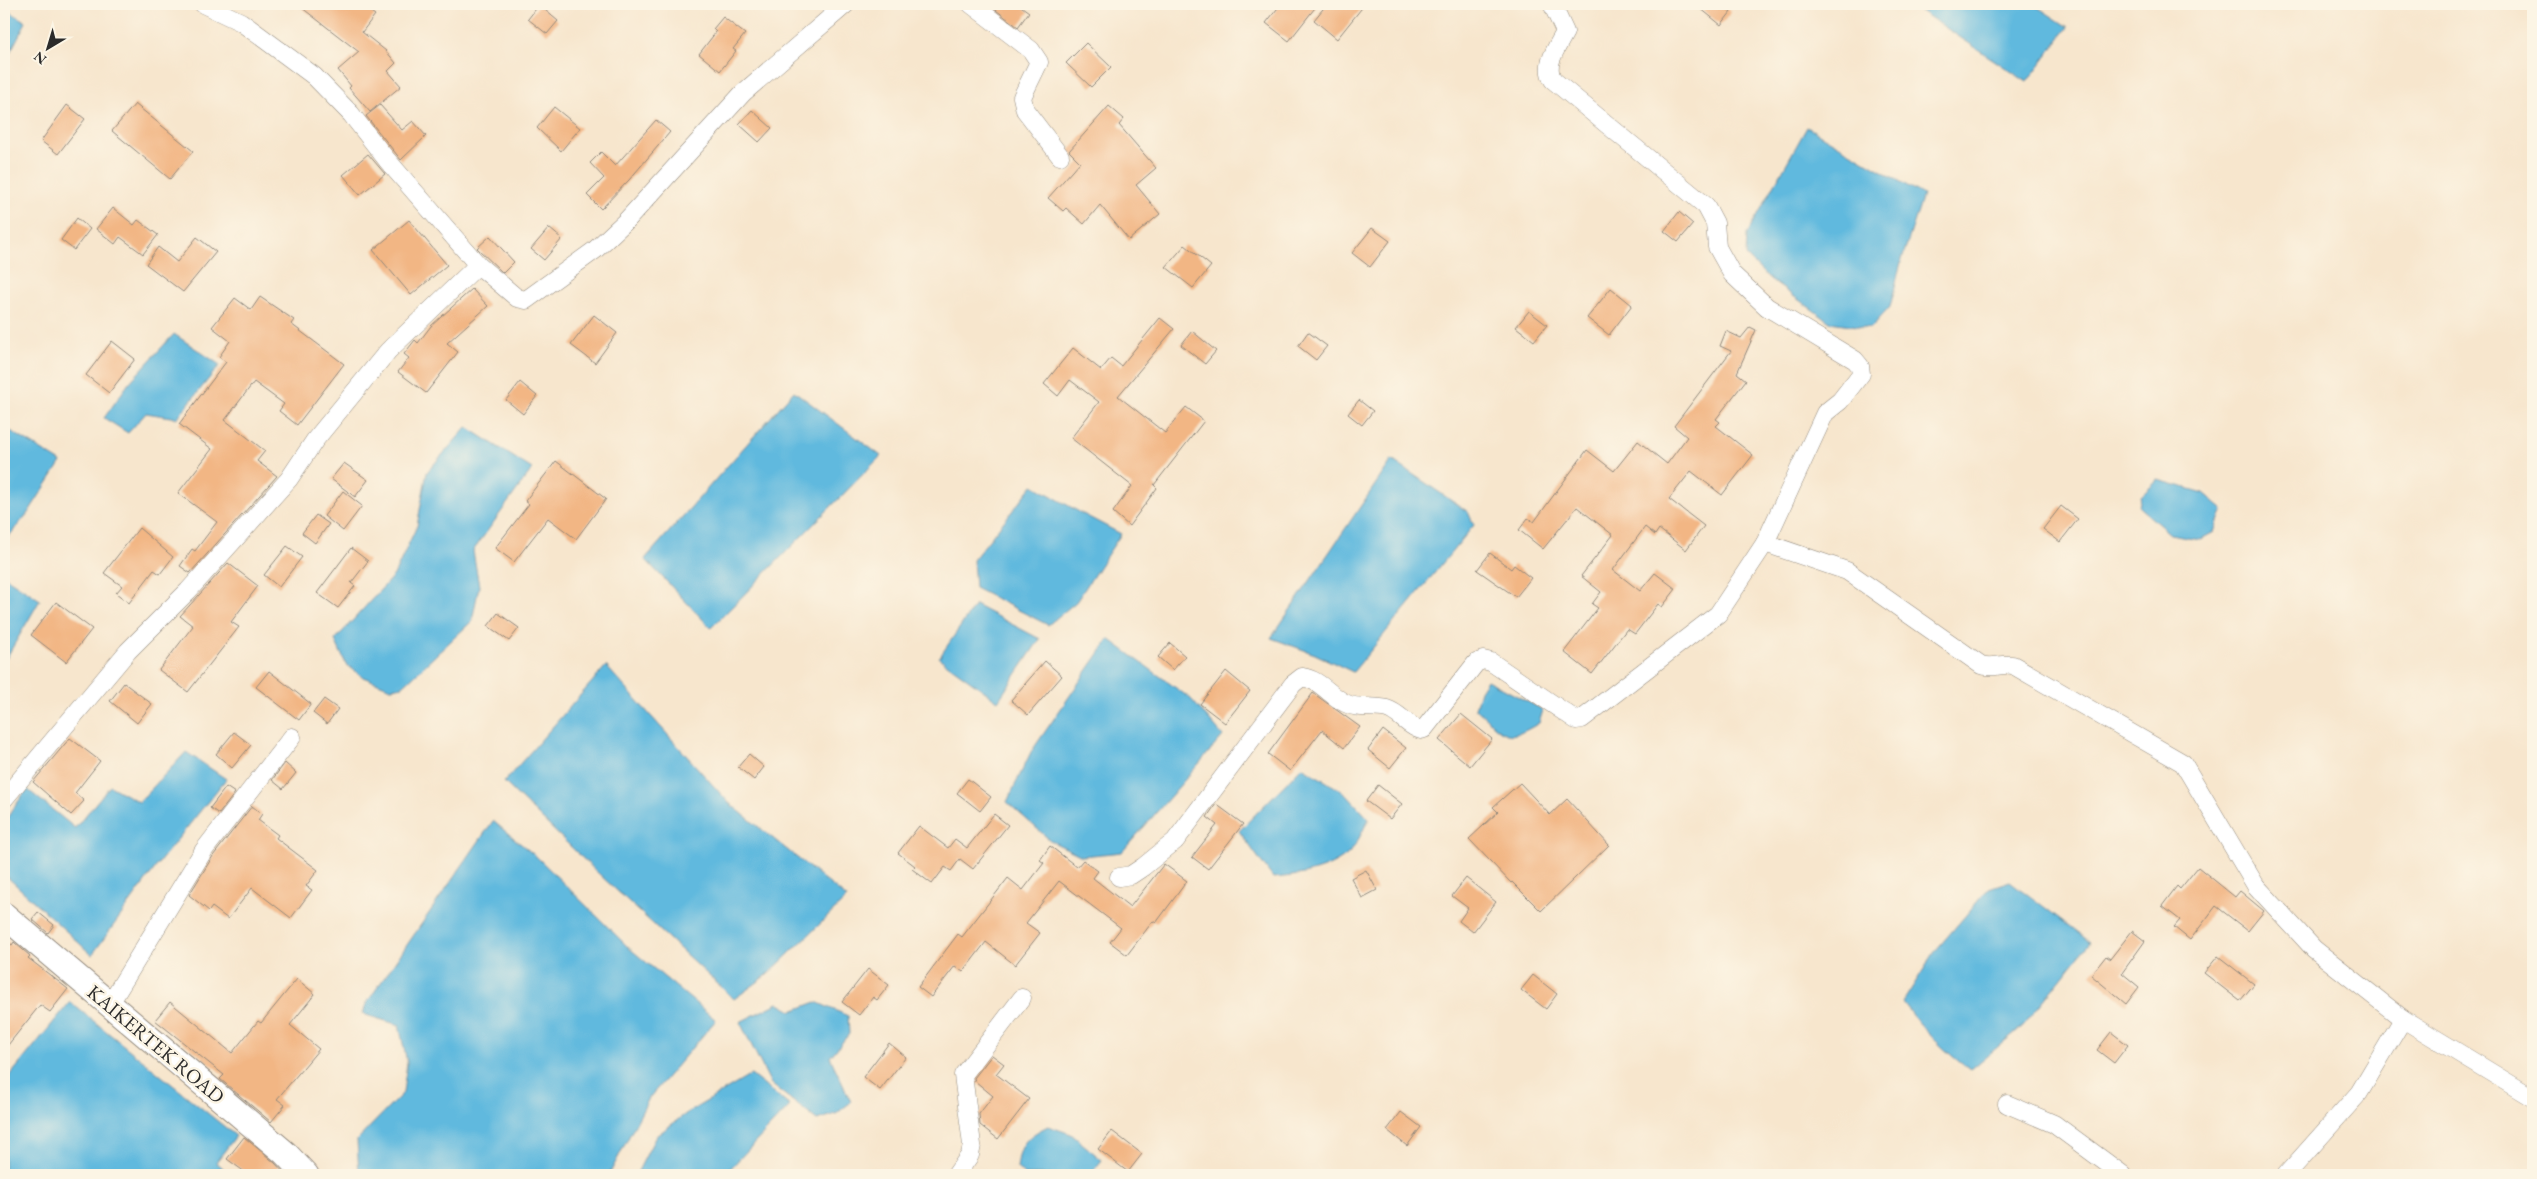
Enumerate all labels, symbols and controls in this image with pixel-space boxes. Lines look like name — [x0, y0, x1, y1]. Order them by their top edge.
north arrow — [22, 22, 72, 72]
text: N — [29, 47, 50, 69]
street label: KAIKERTEK ROAD — [82, 979, 230, 1109]

